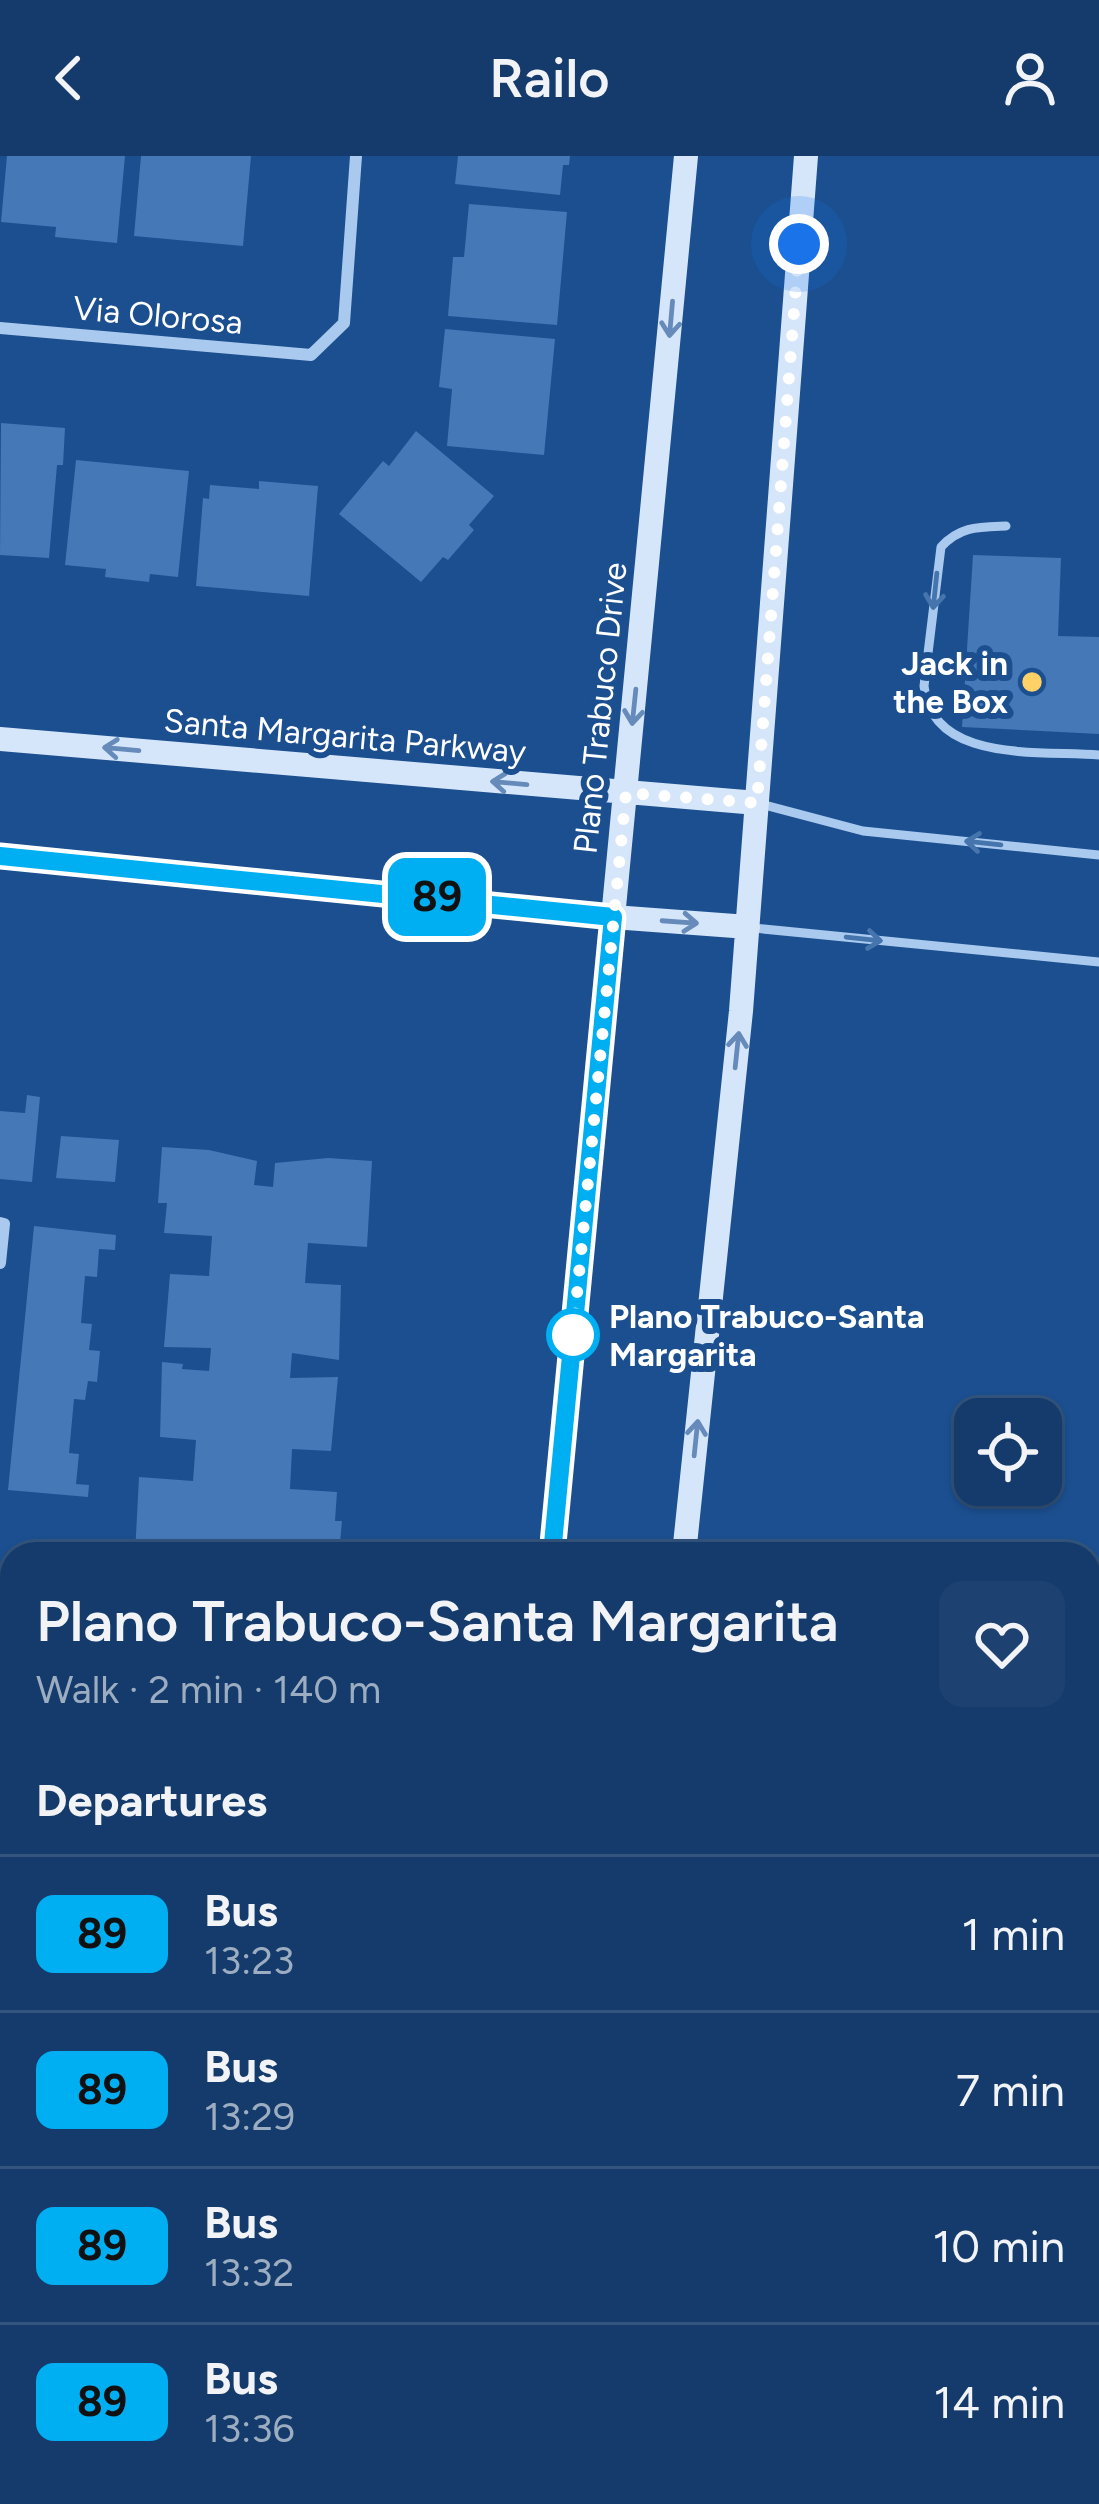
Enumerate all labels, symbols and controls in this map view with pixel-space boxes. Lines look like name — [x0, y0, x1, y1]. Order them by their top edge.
icon: back — [36, 45, 102, 111]
icon: person — [997, 45, 1063, 111]
text: Railo — [489, 46, 610, 111]
your location — [769, 214, 829, 274]
street label: Via Olorosa — [72, 288, 244, 342]
one-way arrow — [659, 299, 682, 338]
street label: Plano Trabuco Drive — [565, 560, 635, 856]
one-way arrow — [923, 571, 945, 610]
place label: Jack in the Box — [893, 644, 1008, 721]
marker: Jack in the Box — [1019, 669, 1045, 695]
one-way arrow — [622, 687, 645, 726]
street label: Santa Margarita Parkway — [162, 701, 528, 771]
one-way arrow — [102, 737, 141, 760]
one-way arrow — [490, 771, 529, 794]
one-way arrow — [964, 832, 1003, 854]
line badge: 89 — [383, 858, 491, 936]
text: 89 — [412, 871, 462, 922]
one-way arrow — [660, 911, 699, 934]
one-way arrow — [844, 928, 883, 951]
one-way arrow — [726, 1031, 749, 1070]
place label: Plano Trabuco-Santa Margarita — [609, 1297, 924, 1374]
marker: Plano Trabuco-Santa Margarita — [548, 1310, 598, 1360]
map controls — [954, 1398, 1062, 1506]
button: locate — [954, 1398, 1062, 1506]
one-way arrow — [686, 1419, 708, 1458]
button: heart — [939, 1581, 1065, 1707]
text: Plano Trabuco-Santa Margarita — [36, 1587, 839, 1655]
text: Walk · 2 min · 140 m — [36, 1666, 381, 1713]
text: Departures — [36, 1773, 267, 1827]
text: Bus — [204, 1883, 278, 1937]
text: 1 min — [961, 1907, 1065, 1961]
text: 89 — [77, 1908, 127, 1959]
text: 13:23 — [204, 1937, 294, 1984]
text: Bus — [204, 2039, 278, 2093]
text: 7 min — [956, 2063, 1065, 2117]
text: 89 — [77, 2064, 127, 2115]
text: 13:29 — [204, 2093, 295, 2140]
text: Bus — [204, 2195, 278, 2249]
text: 10 min — [933, 2219, 1065, 2273]
text: 89 — [77, 2220, 127, 2271]
text: 13:32 — [204, 2249, 294, 2296]
text: Bus — [204, 2351, 278, 2405]
text: 14 min — [934, 2375, 1065, 2429]
text: 89 — [77, 2376, 127, 2427]
text: 13:36 — [204, 2405, 294, 2452]

